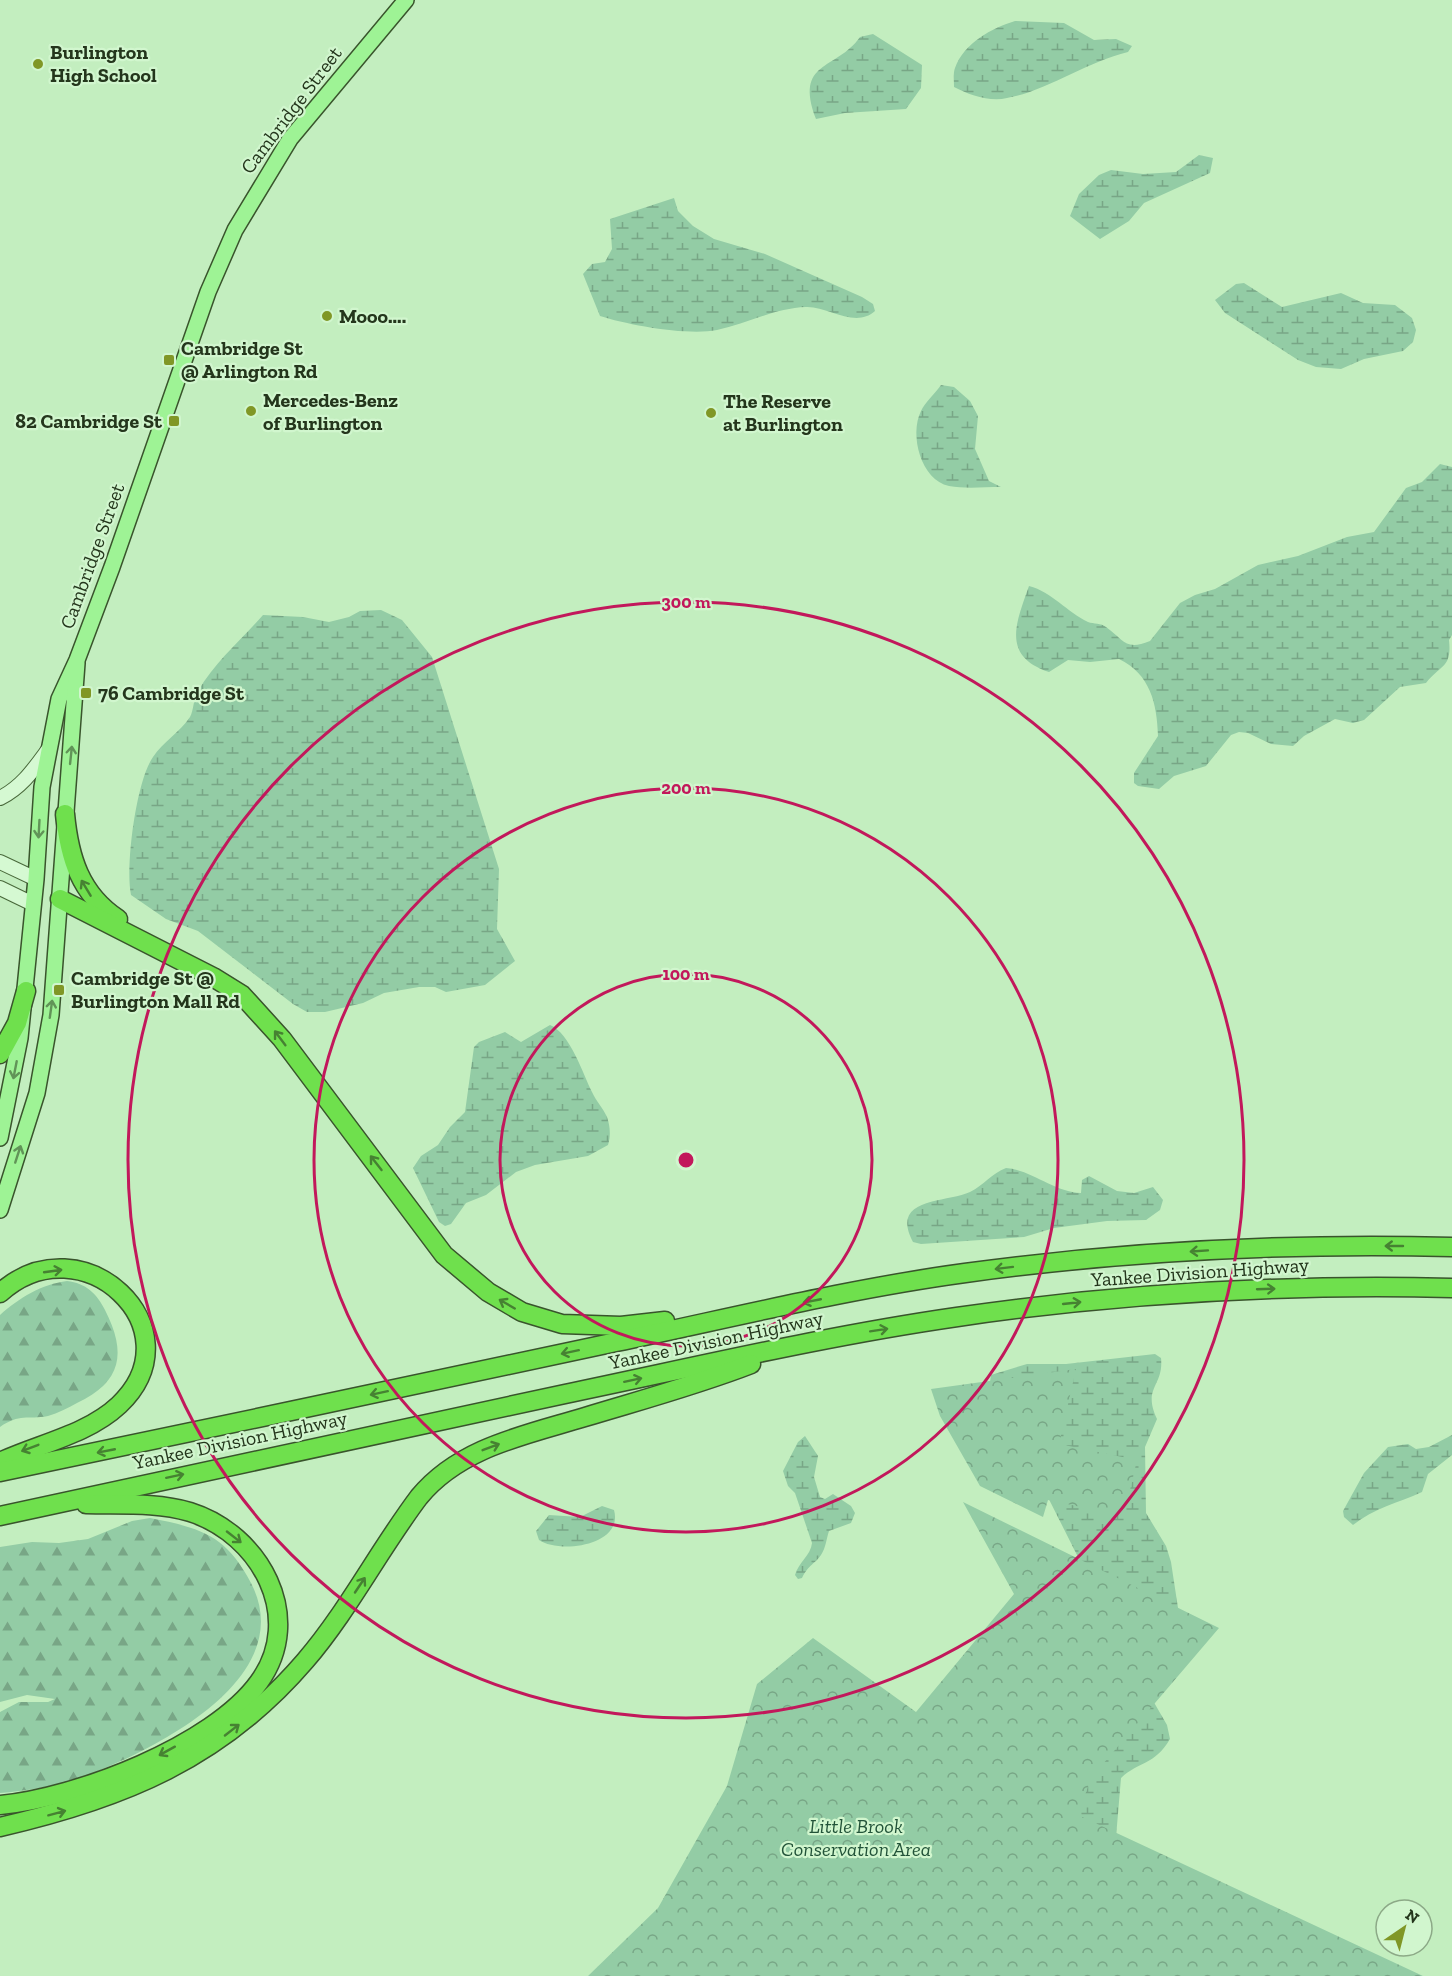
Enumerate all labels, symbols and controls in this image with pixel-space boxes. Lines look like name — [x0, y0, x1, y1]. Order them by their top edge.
place label: Burlington High School — [50, 40, 157, 87]
street label: Cambridge Street — [235, 41, 347, 178]
marker: Burlington High School — [31, 57, 45, 71]
place label: Mooo.... — [339, 304, 406, 328]
marker: Mooo.... — [320, 309, 334, 323]
place label: Cambridge St @ Arlington Rd — [181, 336, 318, 383]
marker: Cambridge St @ Arlington Rd — [162, 353, 176, 367]
place label: Mercedes-Benz of Burlington — [263, 388, 398, 435]
place label: The Reserve at Burlington — [723, 389, 843, 436]
marker: Mercedes-Benz of Burlington — [244, 404, 258, 418]
marker: The Reserve at Burlington — [704, 406, 718, 420]
place label: 82 Cambridge St — [15, 409, 163, 433]
marker: 82 Cambridge St — [167, 414, 181, 428]
street label: Cambridge Street — [55, 479, 130, 632]
text: 300 m — [661, 591, 711, 613]
place label: 76 Cambridge St — [98, 681, 245, 705]
marker: 76 Cambridge St — [79, 686, 93, 700]
one-way arrow — [66, 746, 77, 766]
text: 200 m — [661, 777, 711, 799]
one-way arrow — [33, 818, 44, 838]
one-way arrow — [80, 880, 92, 897]
text: 100 m — [662, 963, 710, 985]
place label: Cambridge St @ Burlington Mall Rd — [71, 966, 240, 1013]
marker: Cambridge St @ Burlington Mall Rd — [52, 983, 66, 997]
one-way arrow — [46, 1000, 57, 1020]
one-way arrow — [274, 1030, 287, 1046]
one-way arrow — [9, 1060, 20, 1079]
one-way arrow — [13, 1145, 24, 1164]
centre of rings — [676, 1150, 696, 1170]
one-way arrow — [369, 1155, 382, 1171]
one-way arrow — [1384, 1240, 1404, 1252]
one-way arrow — [1189, 1246, 1209, 1257]
street label: Yankee Division Highway — [1089, 1252, 1311, 1292]
one-way arrow — [995, 1263, 1015, 1274]
one-way arrow — [43, 1265, 62, 1276]
one-way arrow — [1256, 1283, 1276, 1294]
one-way arrow — [803, 1296, 823, 1307]
one-way arrow — [499, 1297, 516, 1309]
one-way arrow — [1061, 1297, 1081, 1308]
street label: Yankee Division Highway — [606, 1305, 826, 1375]
one-way arrow — [868, 1325, 888, 1336]
one-way arrow — [560, 1347, 580, 1358]
one-way arrow — [623, 1374, 642, 1385]
one-way arrow — [370, 1388, 389, 1399]
street label: Yankee Division Highway — [130, 1405, 350, 1475]
one-way arrow — [481, 1441, 500, 1452]
one-way arrow — [22, 1444, 40, 1455]
one-way arrow — [97, 1446, 116, 1457]
one-way arrow — [165, 1470, 184, 1482]
one-way arrow — [226, 1530, 242, 1543]
one-way arrow — [354, 1577, 366, 1594]
one-way arrow — [224, 1724, 240, 1737]
one-way arrow — [159, 1746, 177, 1757]
one-way arrow — [47, 1806, 66, 1818]
park label: Little Brook Conservation Area — [781, 1814, 931, 1861]
north arrow — [1374, 1898, 1434, 1958]
text: N — [1402, 1905, 1423, 1927]

